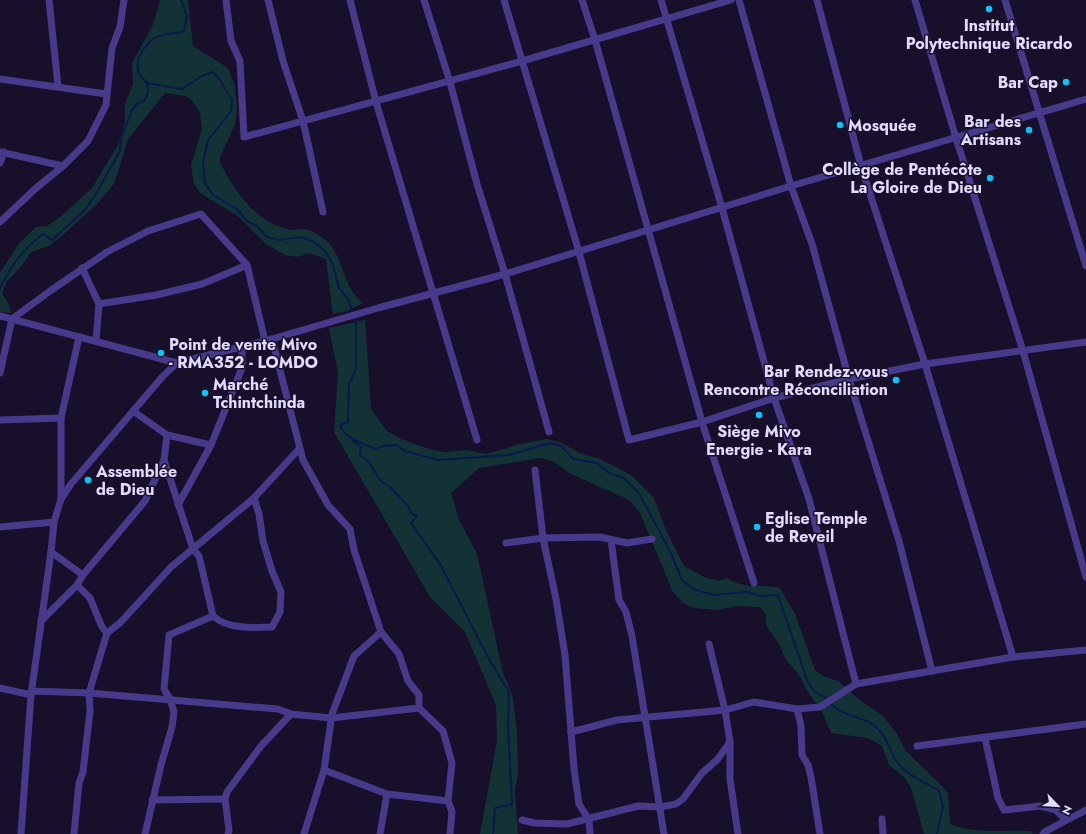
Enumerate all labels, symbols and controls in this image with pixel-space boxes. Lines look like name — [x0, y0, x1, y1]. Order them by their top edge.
marker: Institut Polytechnique Ricardo — [984, 4, 994, 14]
place label: Institut Polytechnique Ricardo — [906, 14, 1072, 55]
place label: Bar Cap — [998, 71, 1058, 94]
marker: Bar Cap — [1061, 77, 1071, 87]
place label: Bar des Artisans — [960, 110, 1021, 151]
place label: Mosquée — [848, 114, 916, 137]
marker: Mosquée — [835, 120, 845, 130]
marker: Bar des Artisans — [1024, 125, 1034, 135]
place label: Collège de Pentécôte La Gloire de Dieu — [822, 158, 982, 199]
marker: Collège de Pentécôte La Gloire de Dieu — [985, 173, 995, 183]
place label: Point de vente Mivo - RMA352 - LOMDO — [169, 333, 318, 374]
marker: Point de vente Mivo - RMA352 - LOMDO — [156, 348, 166, 358]
place label: Bar Rendez-vous Rencontre Réconciliation — [703, 360, 888, 401]
place label: Marché Tchintchinda — [213, 373, 305, 414]
marker: Bar Rendez-vous Rencontre Réconciliation — [891, 375, 901, 385]
marker: Marché Tchintchinda — [200, 388, 210, 398]
marker: Siège Mivo Energie - Kara — [754, 410, 764, 420]
place label: Siège Mivo Energie - Kara — [706, 420, 812, 461]
place label: Assemblée de Dieu — [95, 460, 177, 501]
marker: Assemblée de Dieu — [83, 475, 93, 485]
place label: Eglise Temple de Reveil — [765, 507, 867, 548]
marker: Eglise Temple de Reveil — [752, 522, 762, 532]
north arrow — [1038, 786, 1078, 826]
text: N — [1058, 803, 1076, 818]

